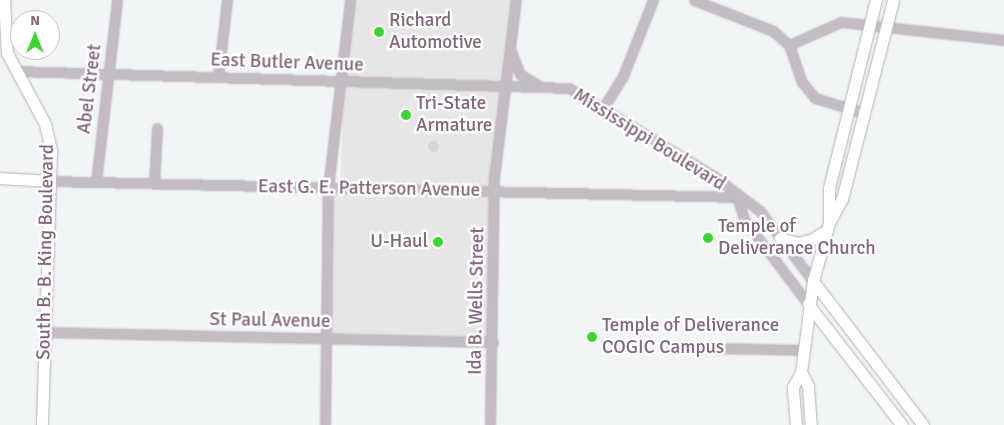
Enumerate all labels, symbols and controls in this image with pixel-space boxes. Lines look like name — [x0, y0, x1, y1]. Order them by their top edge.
north arrow — [10, 10, 60, 60]
place label: Richard Automotive — [389, 10, 482, 54]
text: N — [30, 12, 40, 29]
marker: Richard Automotive — [373, 26, 385, 38]
street label: Abel Street — [73, 43, 107, 135]
street label: East Butler Avenue — [210, 49, 364, 77]
street label: Mississippi Boulevard — [569, 84, 729, 196]
place label: Tri-State Armature — [416, 93, 492, 137]
marker: Tri-State Armature — [400, 109, 412, 121]
street label: South B. B. King Boulevard — [33, 144, 59, 360]
street label: East G. E. Patterson Avenue — [258, 176, 480, 202]
place label: Temple of Deliverance Church — [718, 216, 876, 260]
street label: Ida B. Wells Street — [464, 227, 490, 375]
place label: U-Haul — [370, 231, 428, 253]
marker: Temple of Deliverance Church — [702, 232, 714, 244]
marker: U-Haul — [432, 236, 444, 248]
street label: St Paul Avenue — [209, 309, 331, 333]
place label: Temple of Deliverance COGIC Campus — [602, 315, 779, 359]
marker: Temple of Deliverance COGIC Campus — [586, 331, 598, 343]

